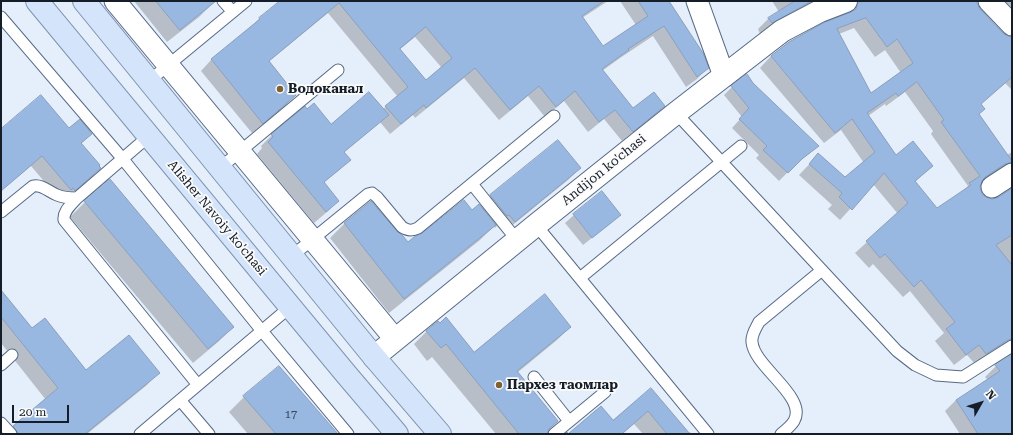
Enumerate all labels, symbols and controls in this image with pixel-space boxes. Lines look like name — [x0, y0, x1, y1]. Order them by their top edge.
place label: Водоканал — [288, 81, 363, 97]
marker: Водоканал — [275, 84, 285, 94]
street label: Andijon ko'chasi — [559, 131, 649, 209]
street label: Alisher Navoiy ko'chasi — [164, 157, 270, 279]
place label: Пархез таомлар — [507, 377, 618, 393]
marker: Пархез таомлар — [494, 380, 504, 390]
north arrow — [961, 383, 1001, 423]
text: N — [983, 388, 998, 403]
scale bar — [14, 397, 71, 423]
text: 20 m — [19, 405, 46, 419]
house number: 17 — [285, 408, 297, 422]

